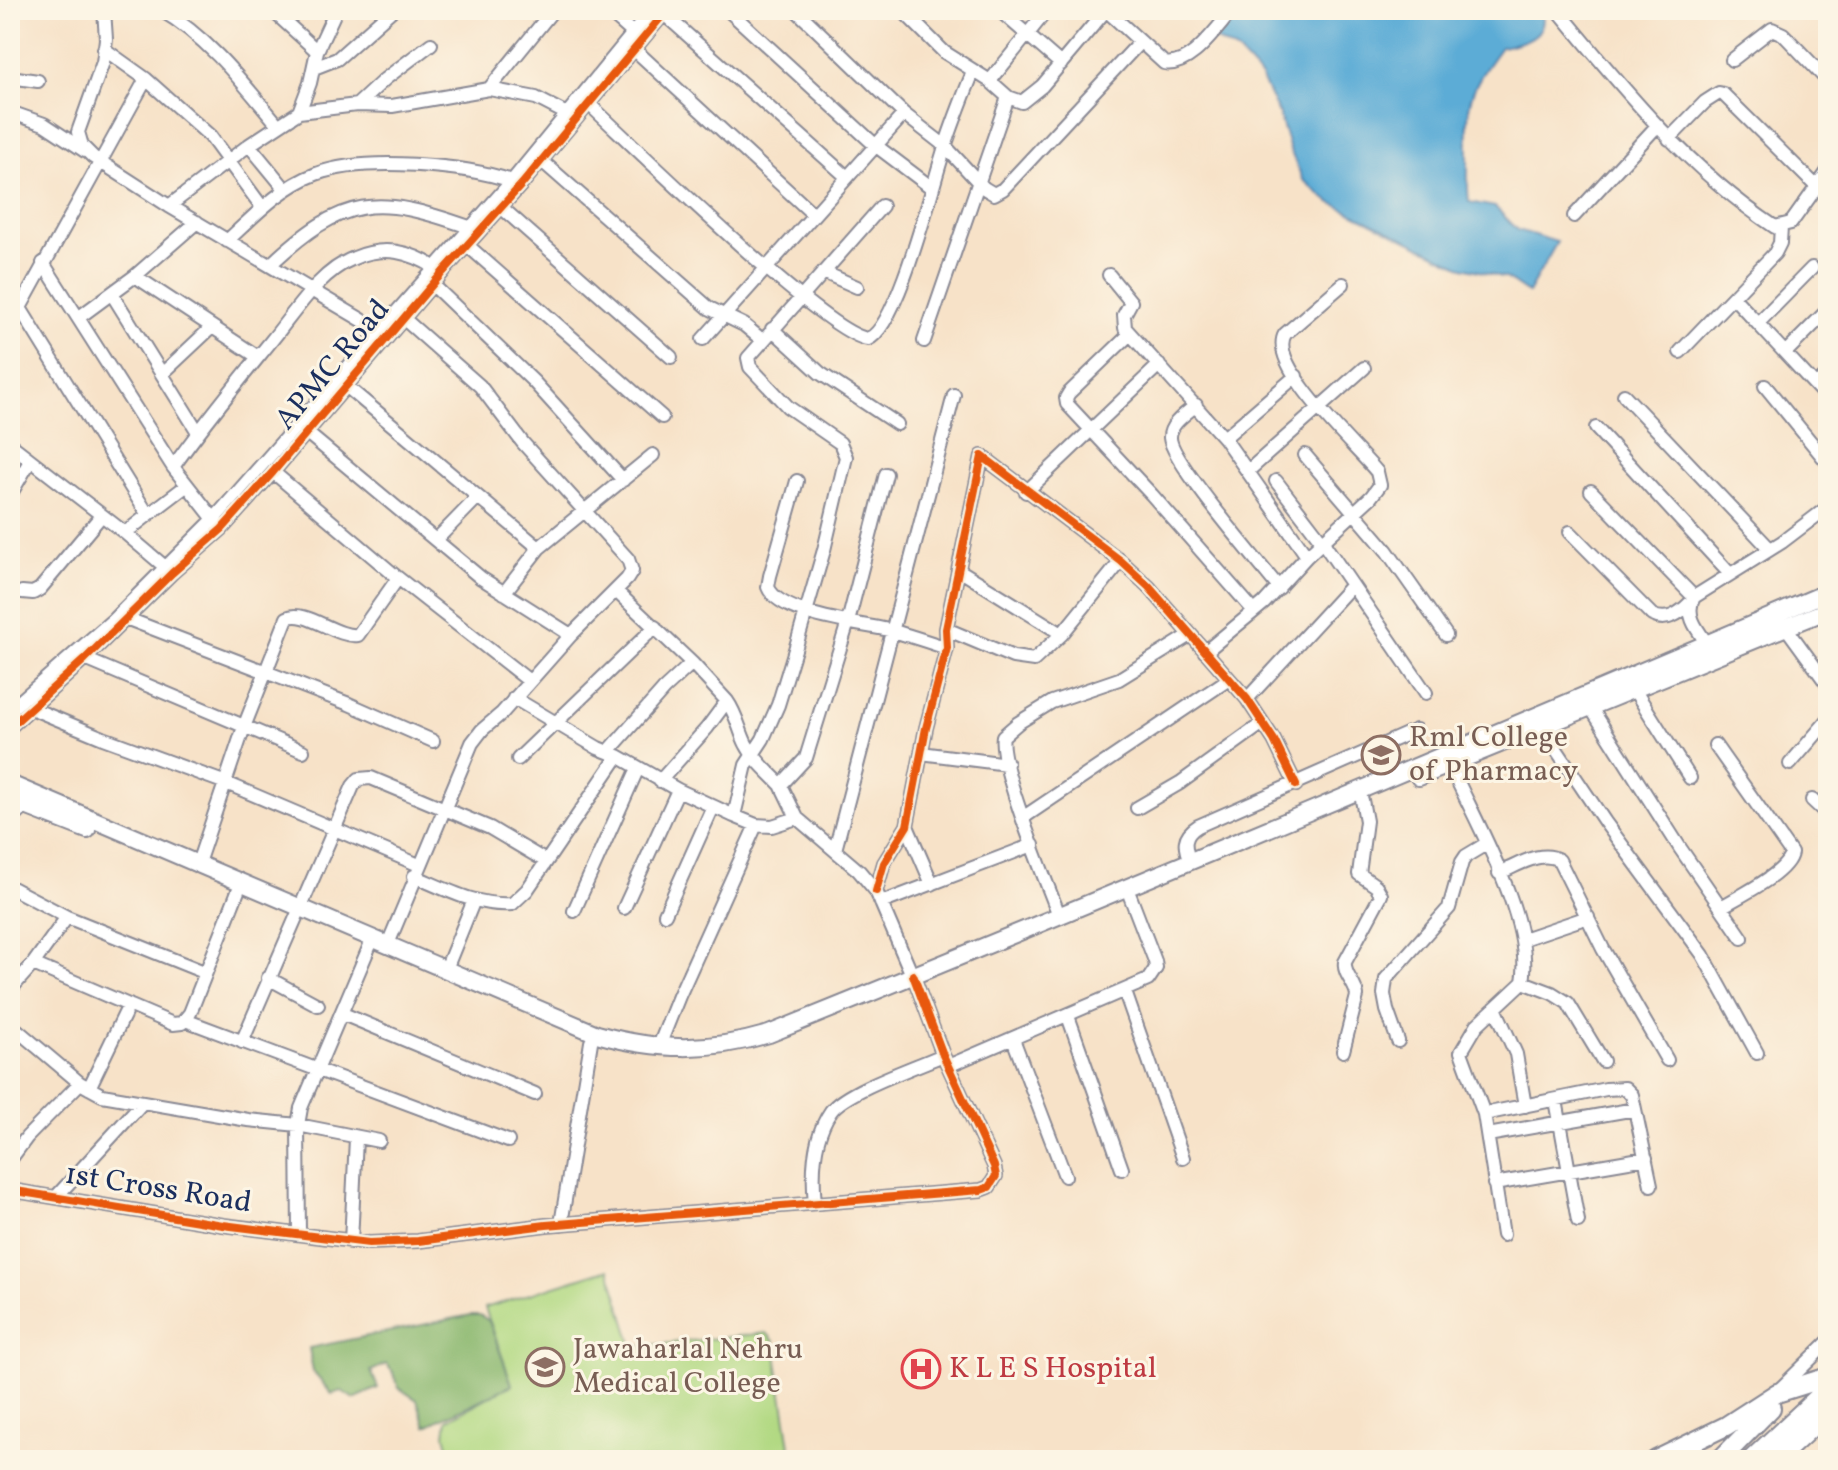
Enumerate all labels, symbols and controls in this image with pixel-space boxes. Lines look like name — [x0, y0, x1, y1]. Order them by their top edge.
street label: APMC Road — [266, 290, 400, 440]
place label: Rml College of Pharmacy — [1409, 717, 1578, 793]
school or university icon: Rml College of Pharmacy — [1360, 734, 1402, 776]
street label: 1st Cross Road — [62, 1154, 254, 1224]
place label: Jawaharlal Nehru Medical College — [573, 1329, 803, 1405]
school or university icon: Jawaharlal Nehru Medical College — [524, 1346, 566, 1388]
hospital icon: K L E S Hospital — [900, 1348, 942, 1390]
place label: K L E S Hospital — [949, 1348, 1157, 1390]

